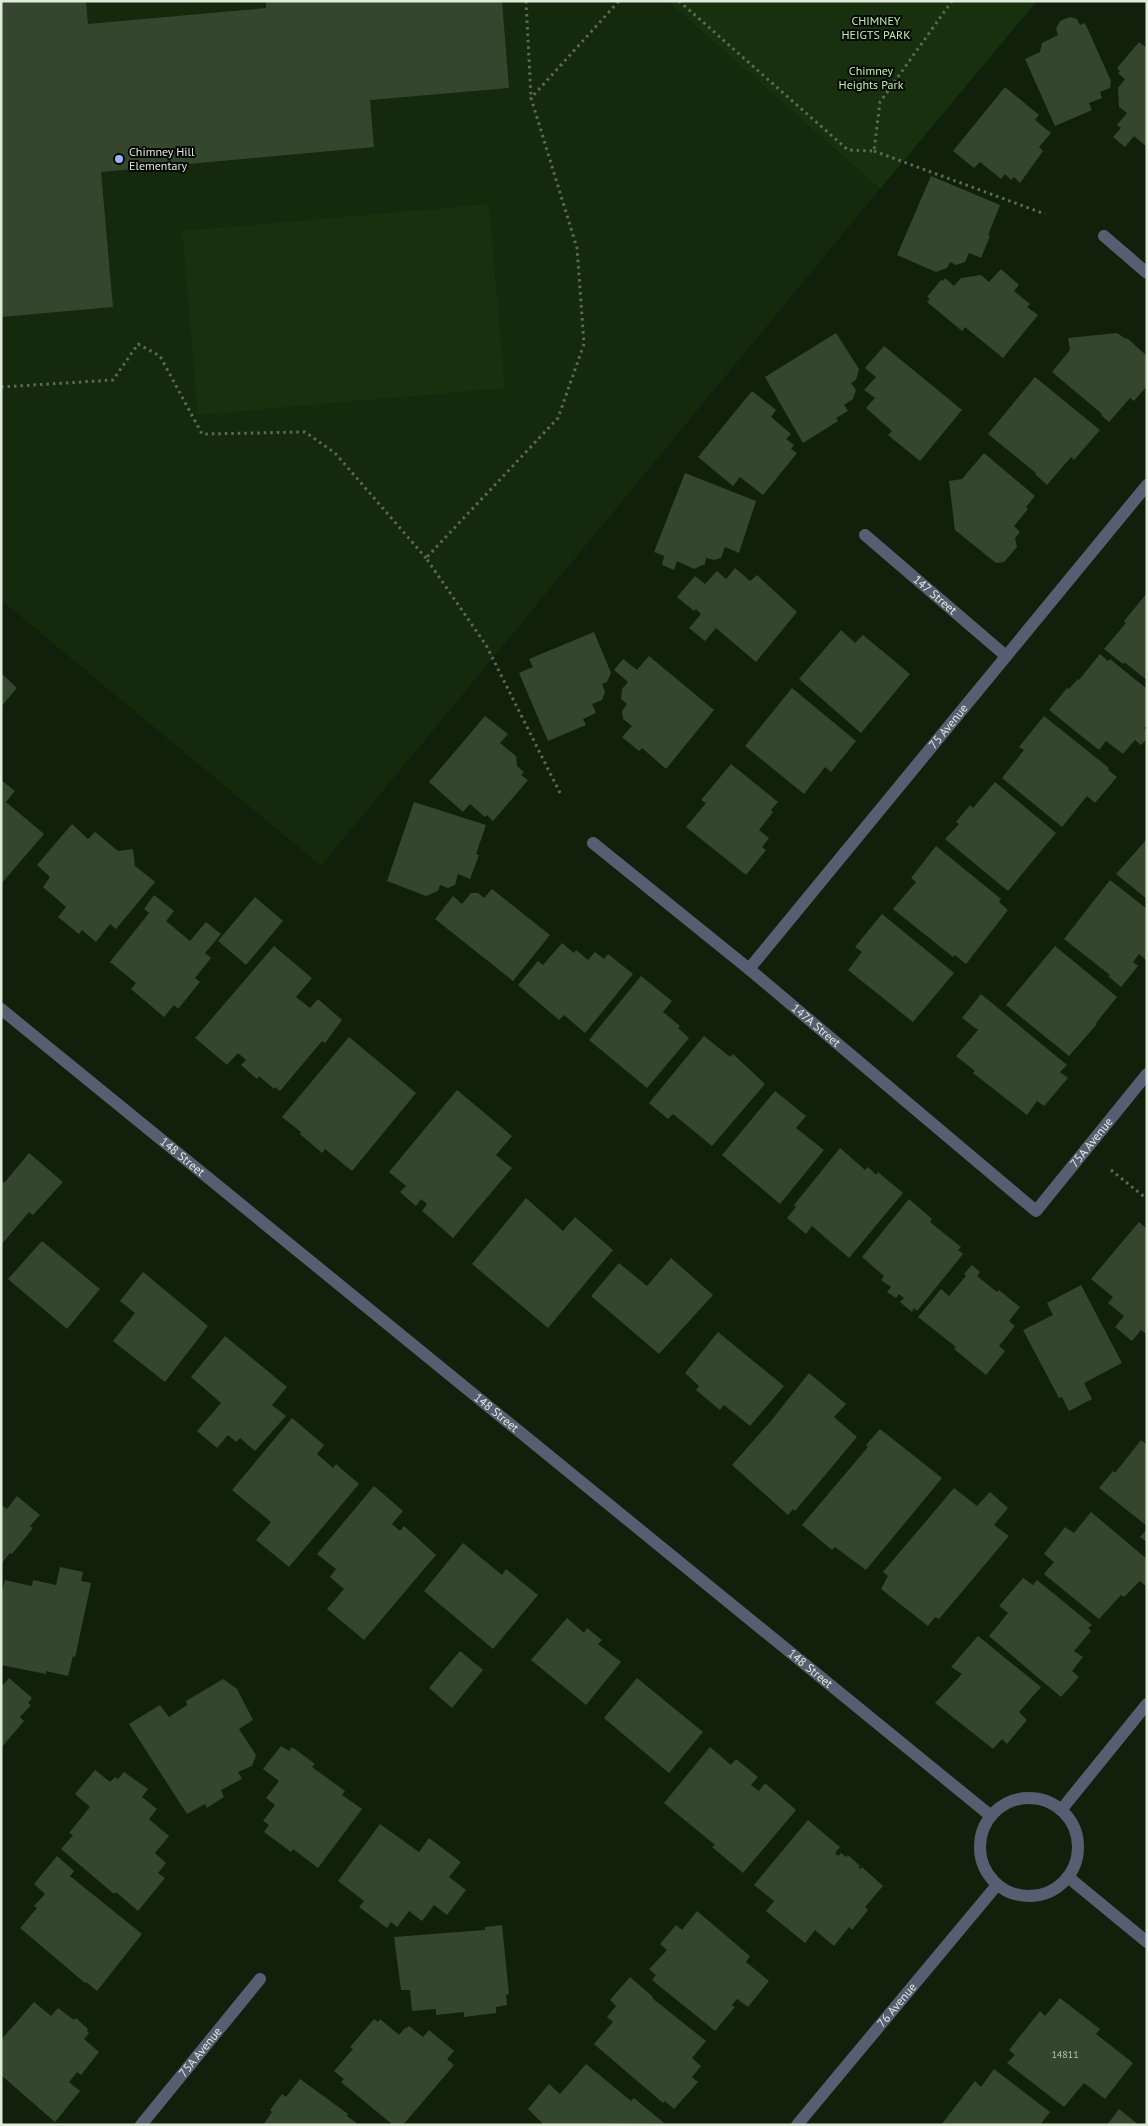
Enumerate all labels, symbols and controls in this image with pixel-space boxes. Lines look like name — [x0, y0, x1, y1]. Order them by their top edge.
park label: CHIMNEY HEIGTS PARK — [841, 13, 911, 42]
park label: Chimney Heights Park — [839, 63, 904, 92]
place label: Chimney Hill Elementary — [129, 144, 195, 173]
marker: Chimney Hill Elementary — [113, 153, 125, 165]
street label: 147 Street — [910, 572, 960, 617]
street label: 75 Avenue — [925, 701, 971, 752]
street label: 147A Street — [789, 1000, 844, 1050]
street label: 75A Avenue — [1066, 1114, 1116, 1170]
street label: 148 Street — [157, 1134, 208, 1179]
street label: 148 Street — [471, 1390, 522, 1435]
street label: 148 Street — [785, 1646, 836, 1691]
street label: 76 Avenue — [874, 1980, 919, 2030]
street label: 75A Avenue — [175, 2024, 225, 2080]
house number: 14811 — [1051, 2048, 1079, 2061]

